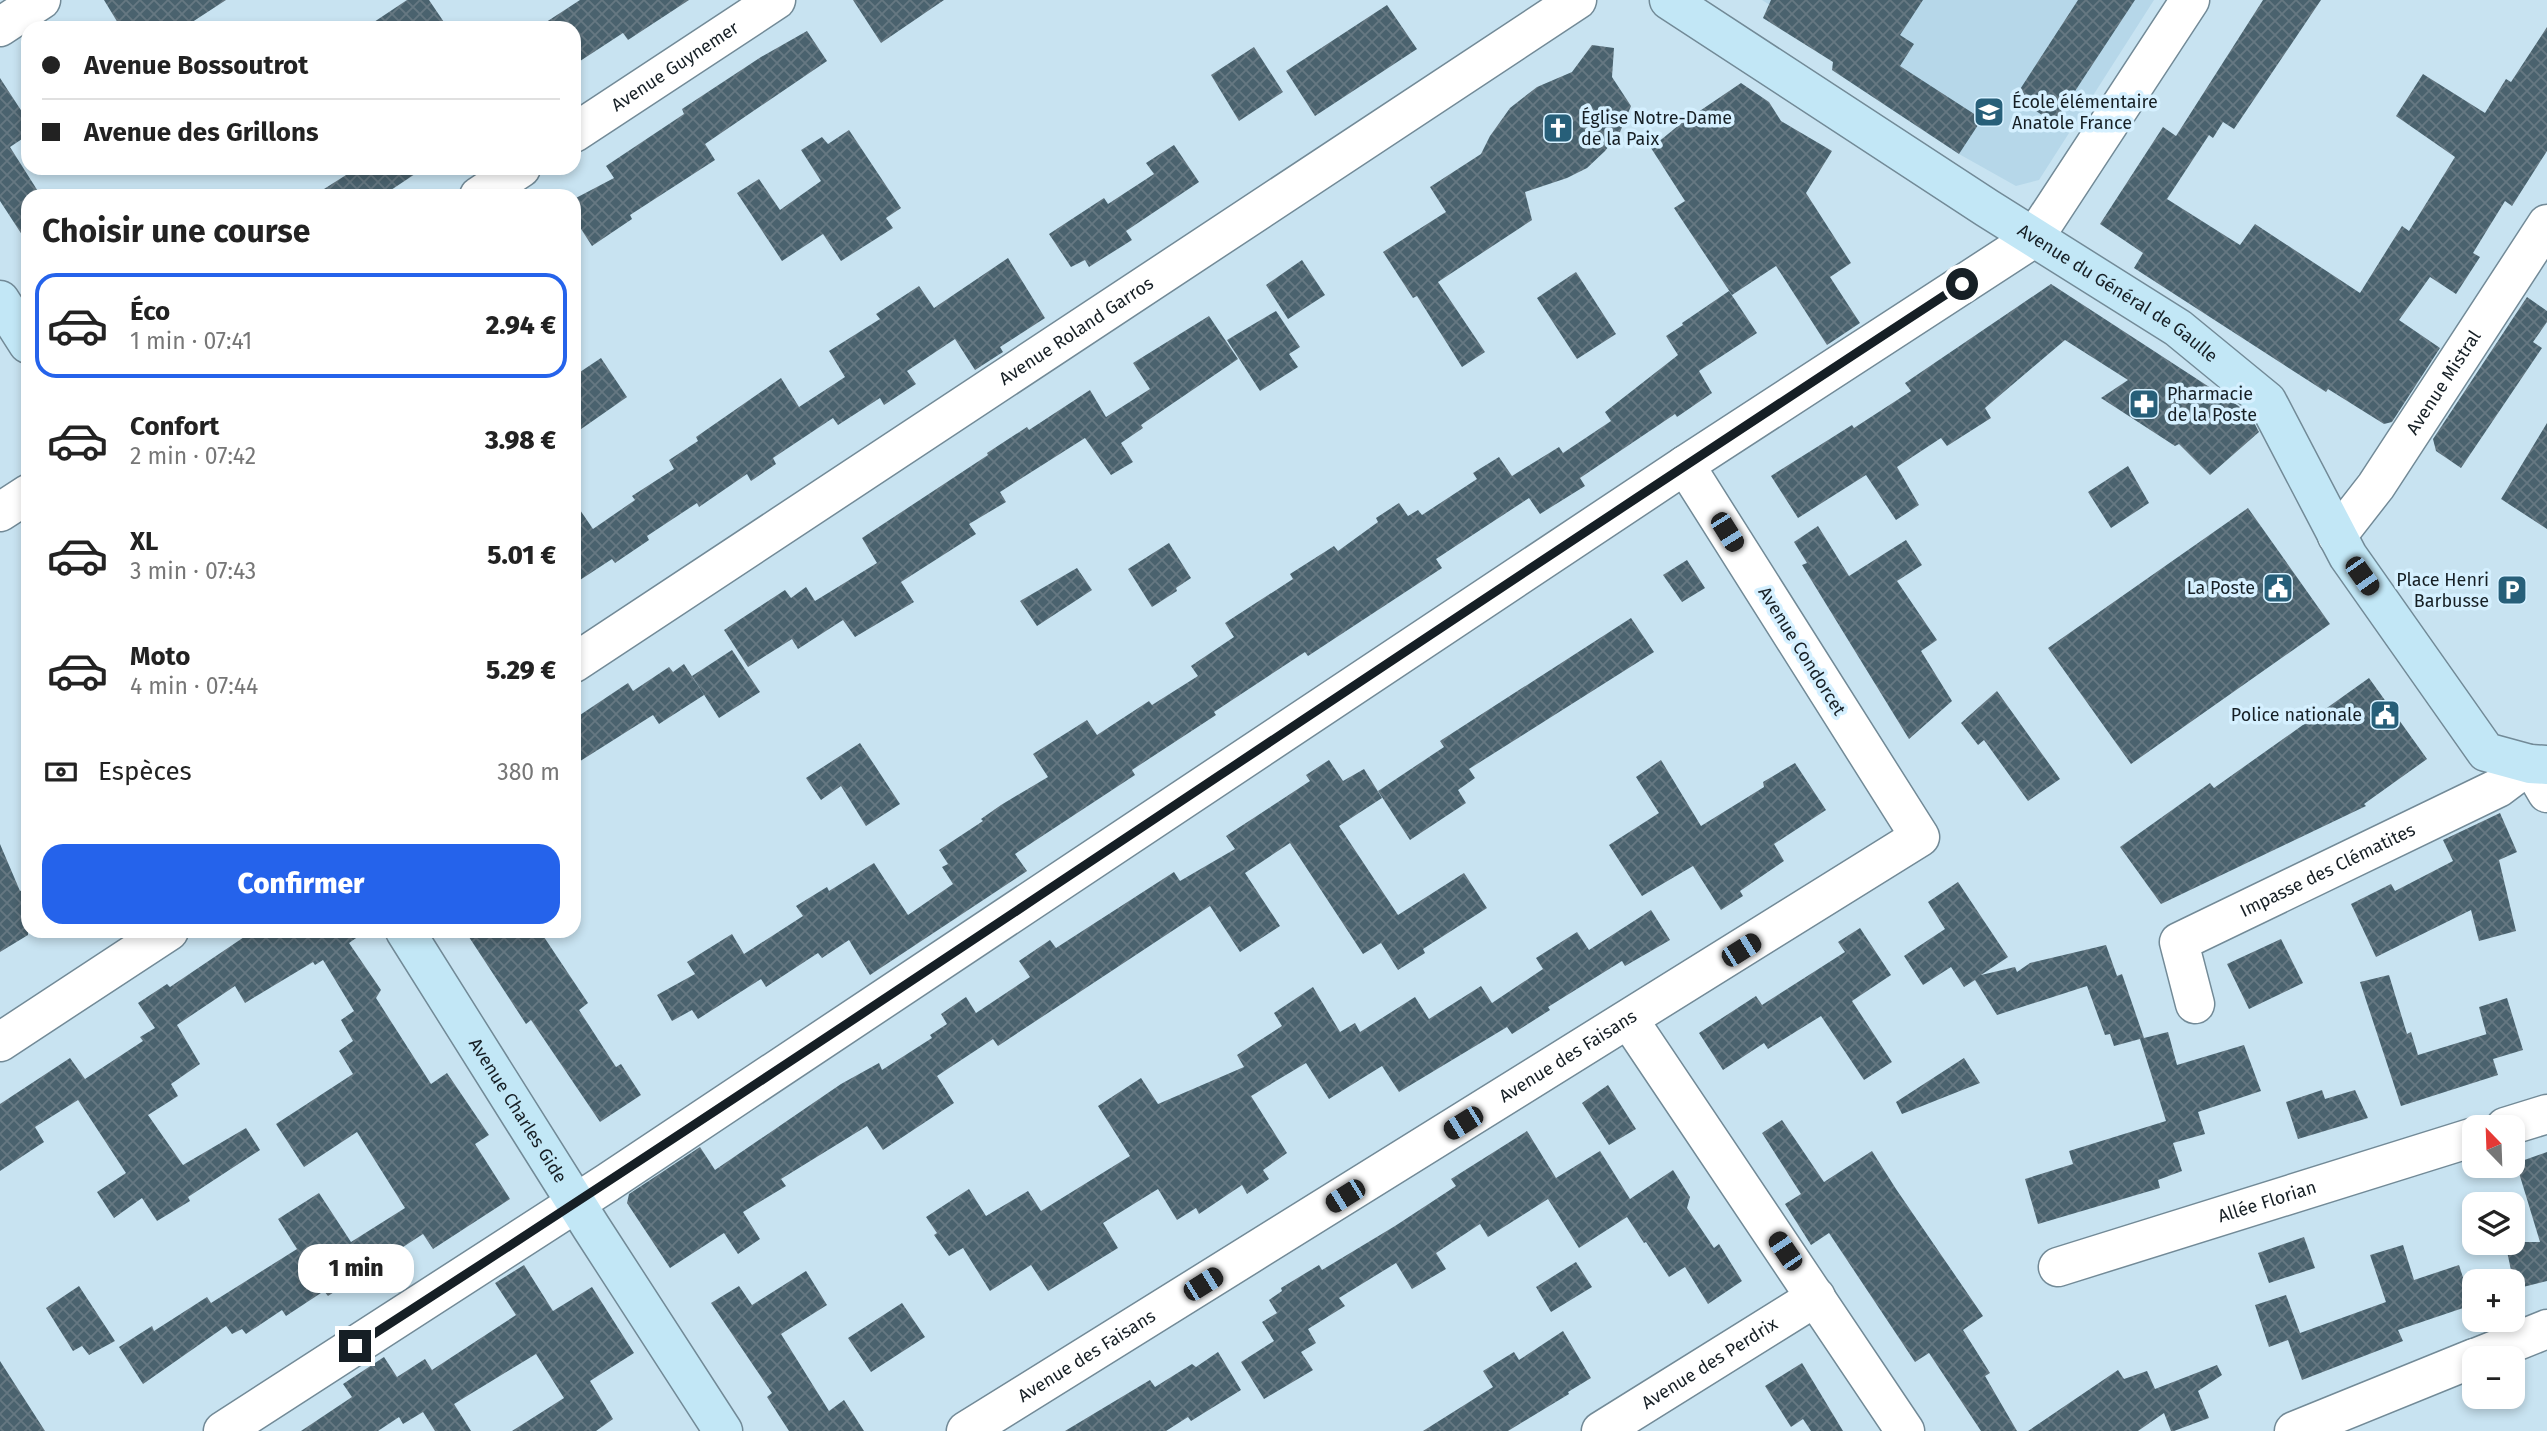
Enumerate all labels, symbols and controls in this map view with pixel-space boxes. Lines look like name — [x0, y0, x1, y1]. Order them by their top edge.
street label: Avenue Guynemer — [607, 17, 743, 116]
text: Avenue Bossoutrot — [84, 50, 308, 81]
place label: École élémentaire Anatole France — [2012, 90, 2158, 134]
school or university icon: École élémentaire Anatole France — [1972, 95, 2006, 129]
place label: Église Notre-Dame de la Paix — [1581, 106, 1732, 150]
church icon: Église Notre-Dame de la Paix — [1541, 111, 1575, 145]
text: Avenue des Grillons — [84, 117, 318, 148]
text: Choisir une course — [42, 212, 310, 250]
street label: Avenue du Général de Gaulle — [2014, 219, 2222, 367]
route start — [1946, 268, 1978, 300]
street label: Avenue Roland Garros — [995, 272, 1157, 390]
icon: car — [46, 294, 109, 357]
text: Éco — [130, 296, 170, 327]
text: 2.94 € — [486, 310, 556, 341]
street label: Avenue Mistral — [2402, 326, 2486, 439]
text: 1 min · 07:41 — [130, 327, 252, 355]
place label: Pharmacie de la Poste — [2167, 383, 2257, 426]
pharmacy icon: Pharmacie de la Poste — [2127, 387, 2161, 421]
icon: car — [46, 409, 109, 472]
text: Confort — [130, 411, 219, 442]
text: 3.98 € — [485, 425, 556, 456]
text: 2 min · 07:42 — [130, 442, 256, 470]
car — [1707, 509, 1748, 555]
icon: car — [46, 524, 109, 587]
text: XL — [130, 526, 158, 557]
text: 5.01 € — [487, 540, 556, 571]
car — [2342, 553, 2383, 599]
text: 3 min · 07:43 — [130, 557, 256, 585]
place label: Place Henri Barbusse — [2396, 569, 2489, 612]
public building icon: La Poste — [2261, 571, 2295, 605]
parking icon: Place Henri Barbusse — [2495, 573, 2529, 607]
place label: La Poste — [2187, 577, 2255, 599]
street label: Avenue Condorcet — [1754, 583, 1851, 720]
icon: car — [46, 639, 109, 702]
text: Moto — [130, 641, 190, 672]
text: 5.29 € — [486, 655, 556, 686]
text: 4 min · 07:44 — [130, 672, 258, 700]
public building icon: Police nationale — [2368, 698, 2402, 732]
place label: Police nationale — [2231, 704, 2362, 726]
icon: cash — [42, 753, 80, 791]
text: Espèces — [98, 756, 192, 787]
text: 380 m — [497, 758, 560, 786]
street label: Impasse des Clématites — [2236, 819, 2419, 922]
button: Confirmer — [42, 844, 560, 924]
car — [1718, 930, 1765, 970]
street label: Avenue des Faisans — [1495, 1005, 1641, 1107]
street label: Avenue Charles Gide — [464, 1034, 572, 1187]
car — [1440, 1103, 1487, 1143]
north arrow — [2462, 1115, 2525, 1178]
map controls — [2462, 1115, 2525, 1409]
car — [1322, 1176, 1369, 1216]
street label: Allée Florian — [2215, 1176, 2319, 1227]
button: layers — [2462, 1192, 2525, 1255]
car — [1765, 1228, 1806, 1274]
callout: 1 min — [297, 1244, 413, 1294]
text: 1 min — [328, 1254, 384, 1282]
car — [1180, 1264, 1227, 1304]
button: + — [2462, 1269, 2525, 1332]
street label: Avenue des Faisans — [1014, 1305, 1159, 1407]
street label: Avenue des Perdrix — [1638, 1313, 1782, 1414]
route end — [339, 1330, 371, 1362]
button: − — [2462, 1346, 2525, 1409]

